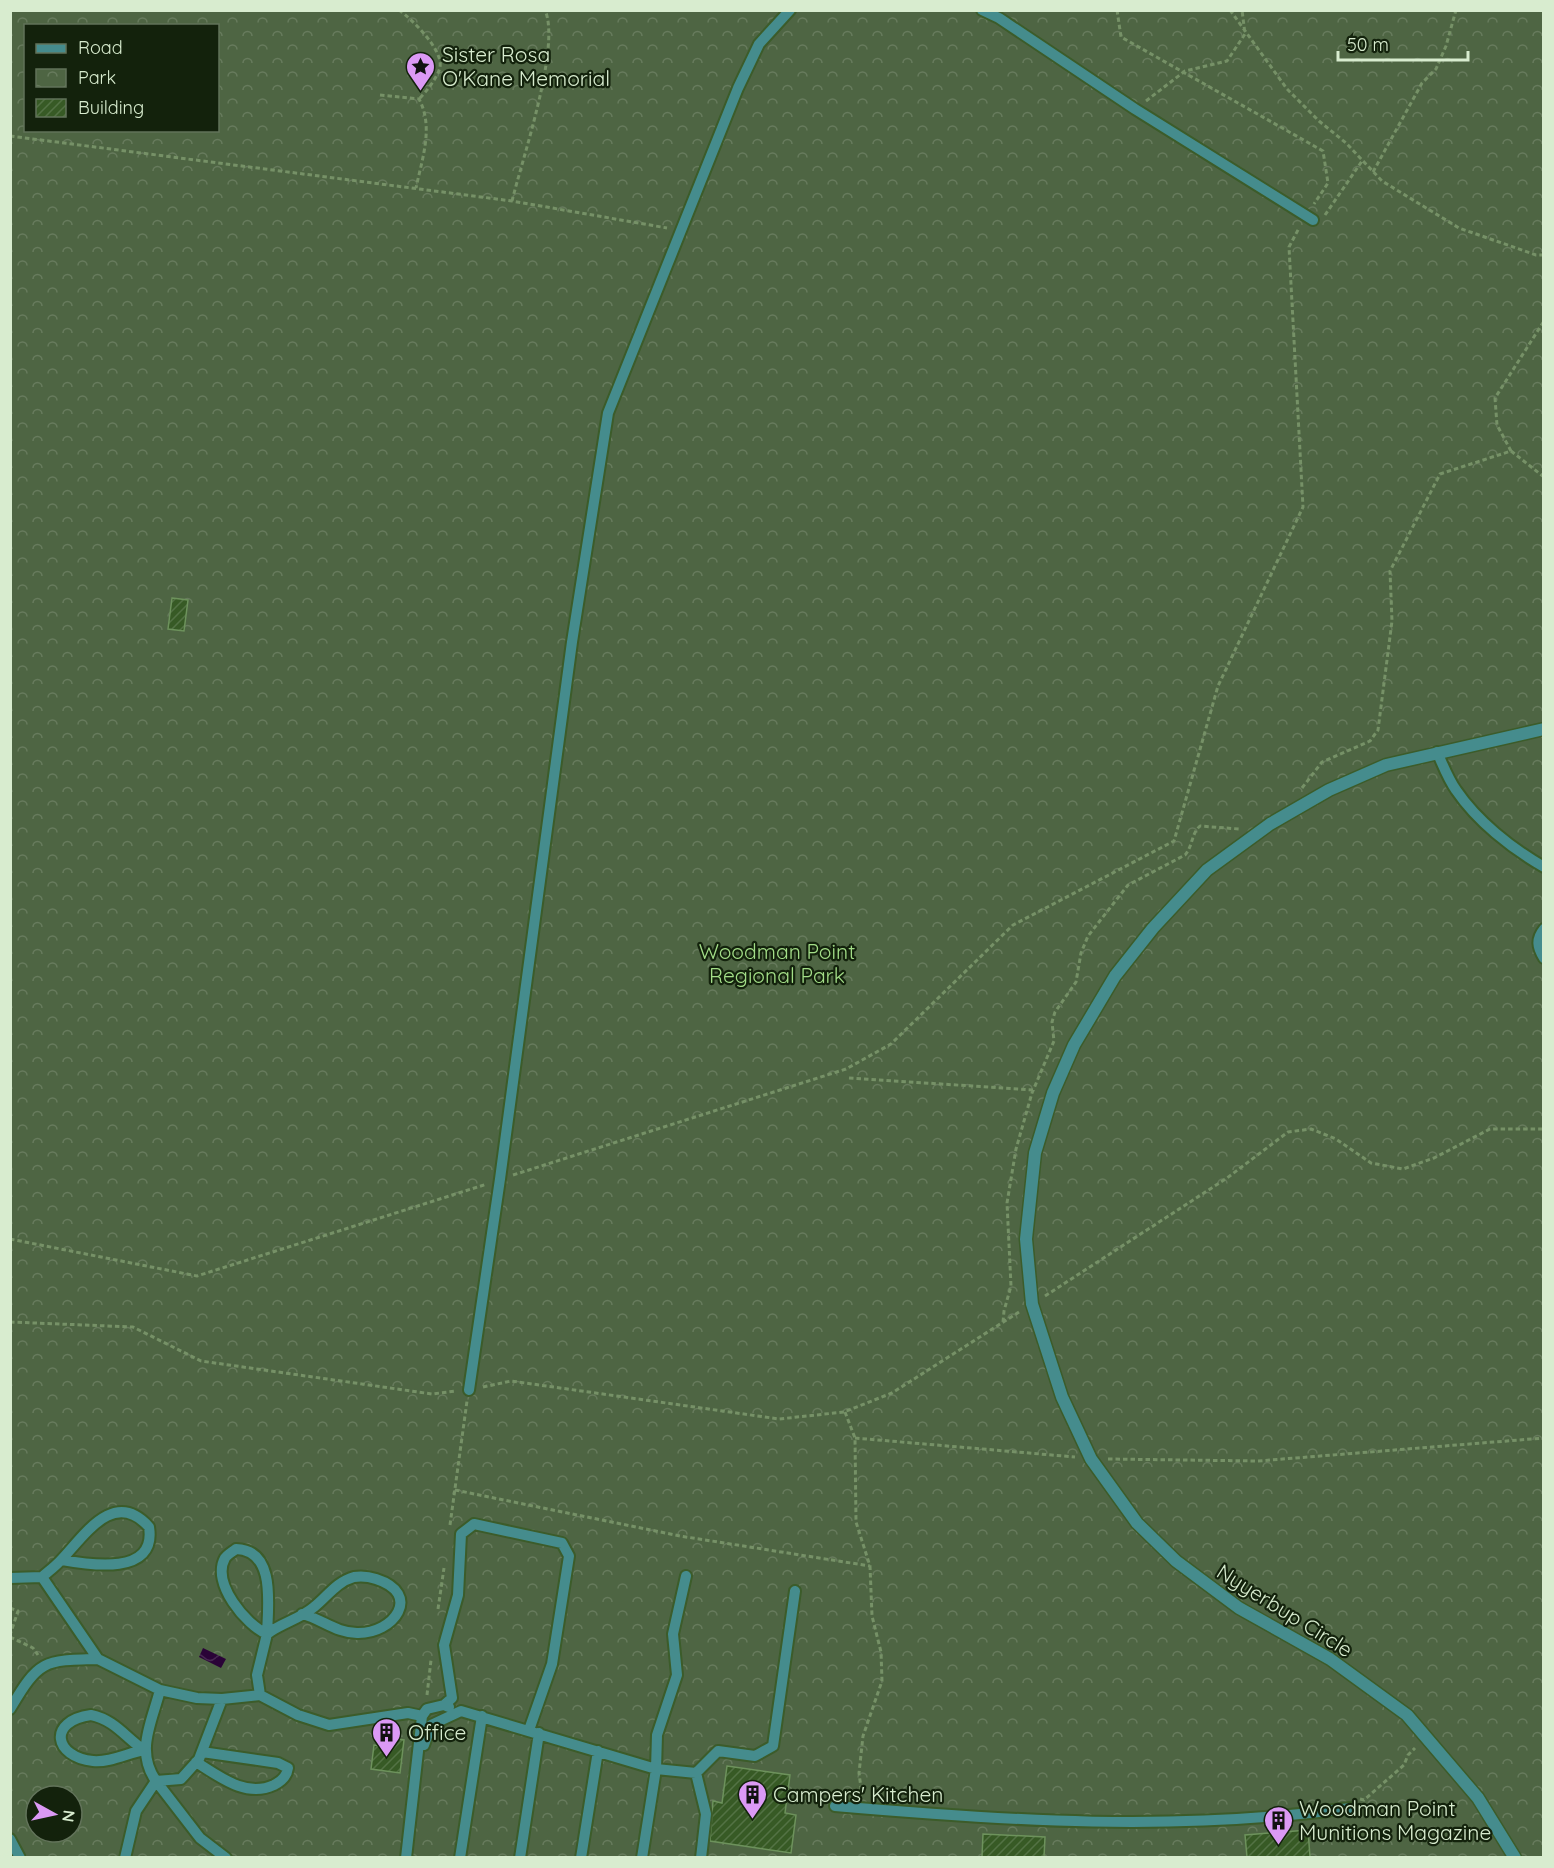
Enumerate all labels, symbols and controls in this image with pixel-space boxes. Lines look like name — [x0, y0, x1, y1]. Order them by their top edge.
legend — [24, 24, 219, 132]
scale bar — [1338, 24, 1468, 62]
text: 50 m — [1347, 33, 1389, 56]
text: Road — [78, 36, 123, 59]
place label: Sister Rosa O'Kane Memorial — [442, 41, 610, 91]
place icon: Sister Rosa O'Kane Memorial — [405, 50, 437, 92]
text: Park — [78, 66, 116, 89]
text: Building — [78, 96, 144, 119]
park label: Woodman Point Regional Park — [699, 938, 855, 988]
street label: Nyyerbup Circle — [1212, 1558, 1358, 1662]
building icon: Office — [371, 1716, 403, 1758]
place label: Office — [408, 1719, 466, 1745]
building icon: Campers' Kitchen — [736, 1778, 768, 1820]
place label: Campers' Kitchen — [773, 1781, 943, 1807]
north arrow — [24, 1784, 84, 1844]
place label: Woodman Point Munitions Magazine — [1299, 1795, 1491, 1845]
building icon: Woodman Point Munitions Magazine — [1262, 1804, 1294, 1846]
text: N — [58, 1809, 80, 1823]

